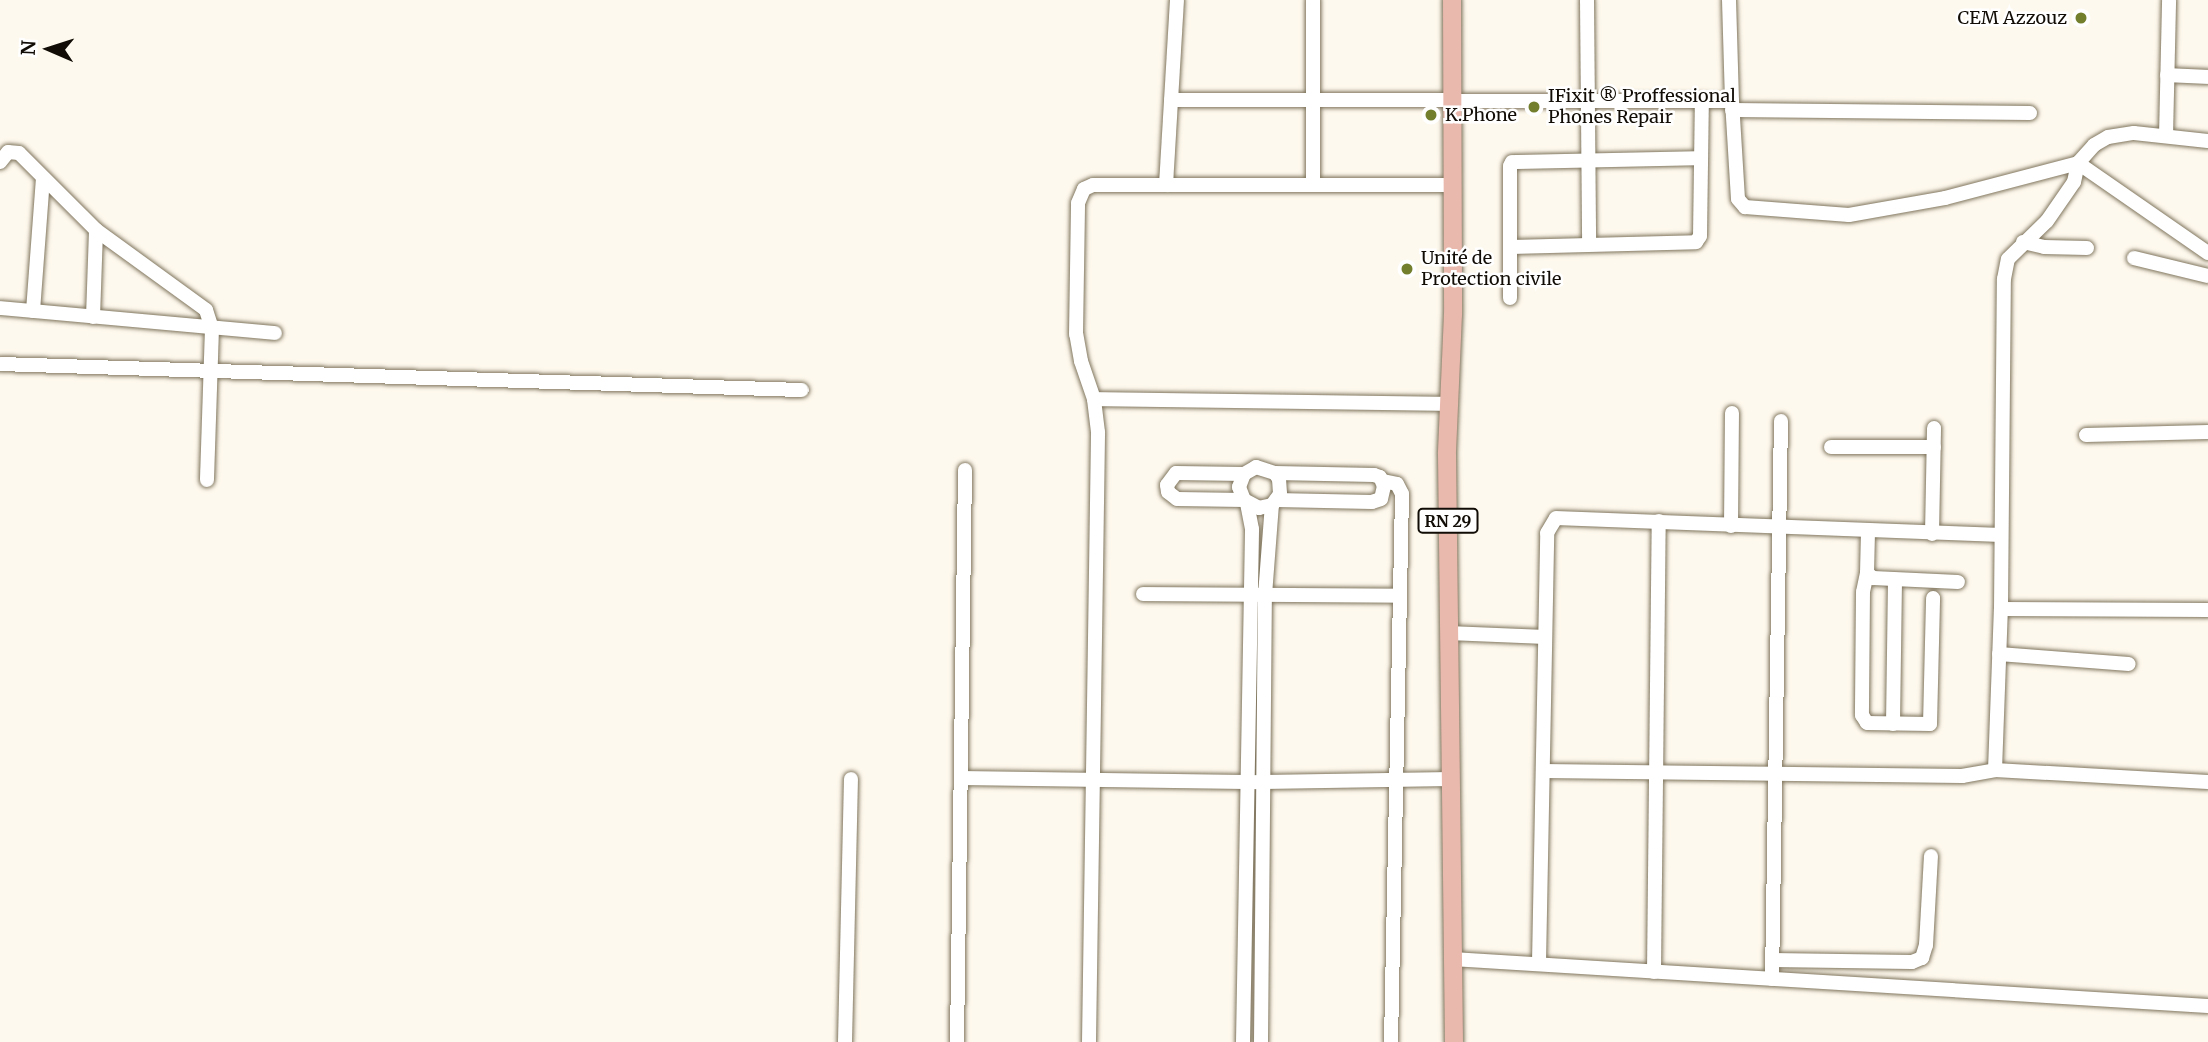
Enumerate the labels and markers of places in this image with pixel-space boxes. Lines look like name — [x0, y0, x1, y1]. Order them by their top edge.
place label: CEM Azzouz — [1957, 7, 2067, 29]
marker: CEM Azzouz — [2073, 10, 2089, 26]
place label: IFixit ® Proffessional Phones Repair — [1548, 86, 1736, 128]
marker: IFixit ® Proffessional Phones Repair — [1526, 99, 1542, 115]
place label: K.Phone — [1445, 104, 1517, 126]
marker: K.Phone — [1423, 107, 1439, 123]
place label: Unité de Protection civile — [1421, 248, 1561, 290]
marker: Unité de Protection civile — [1399, 261, 1415, 277]

